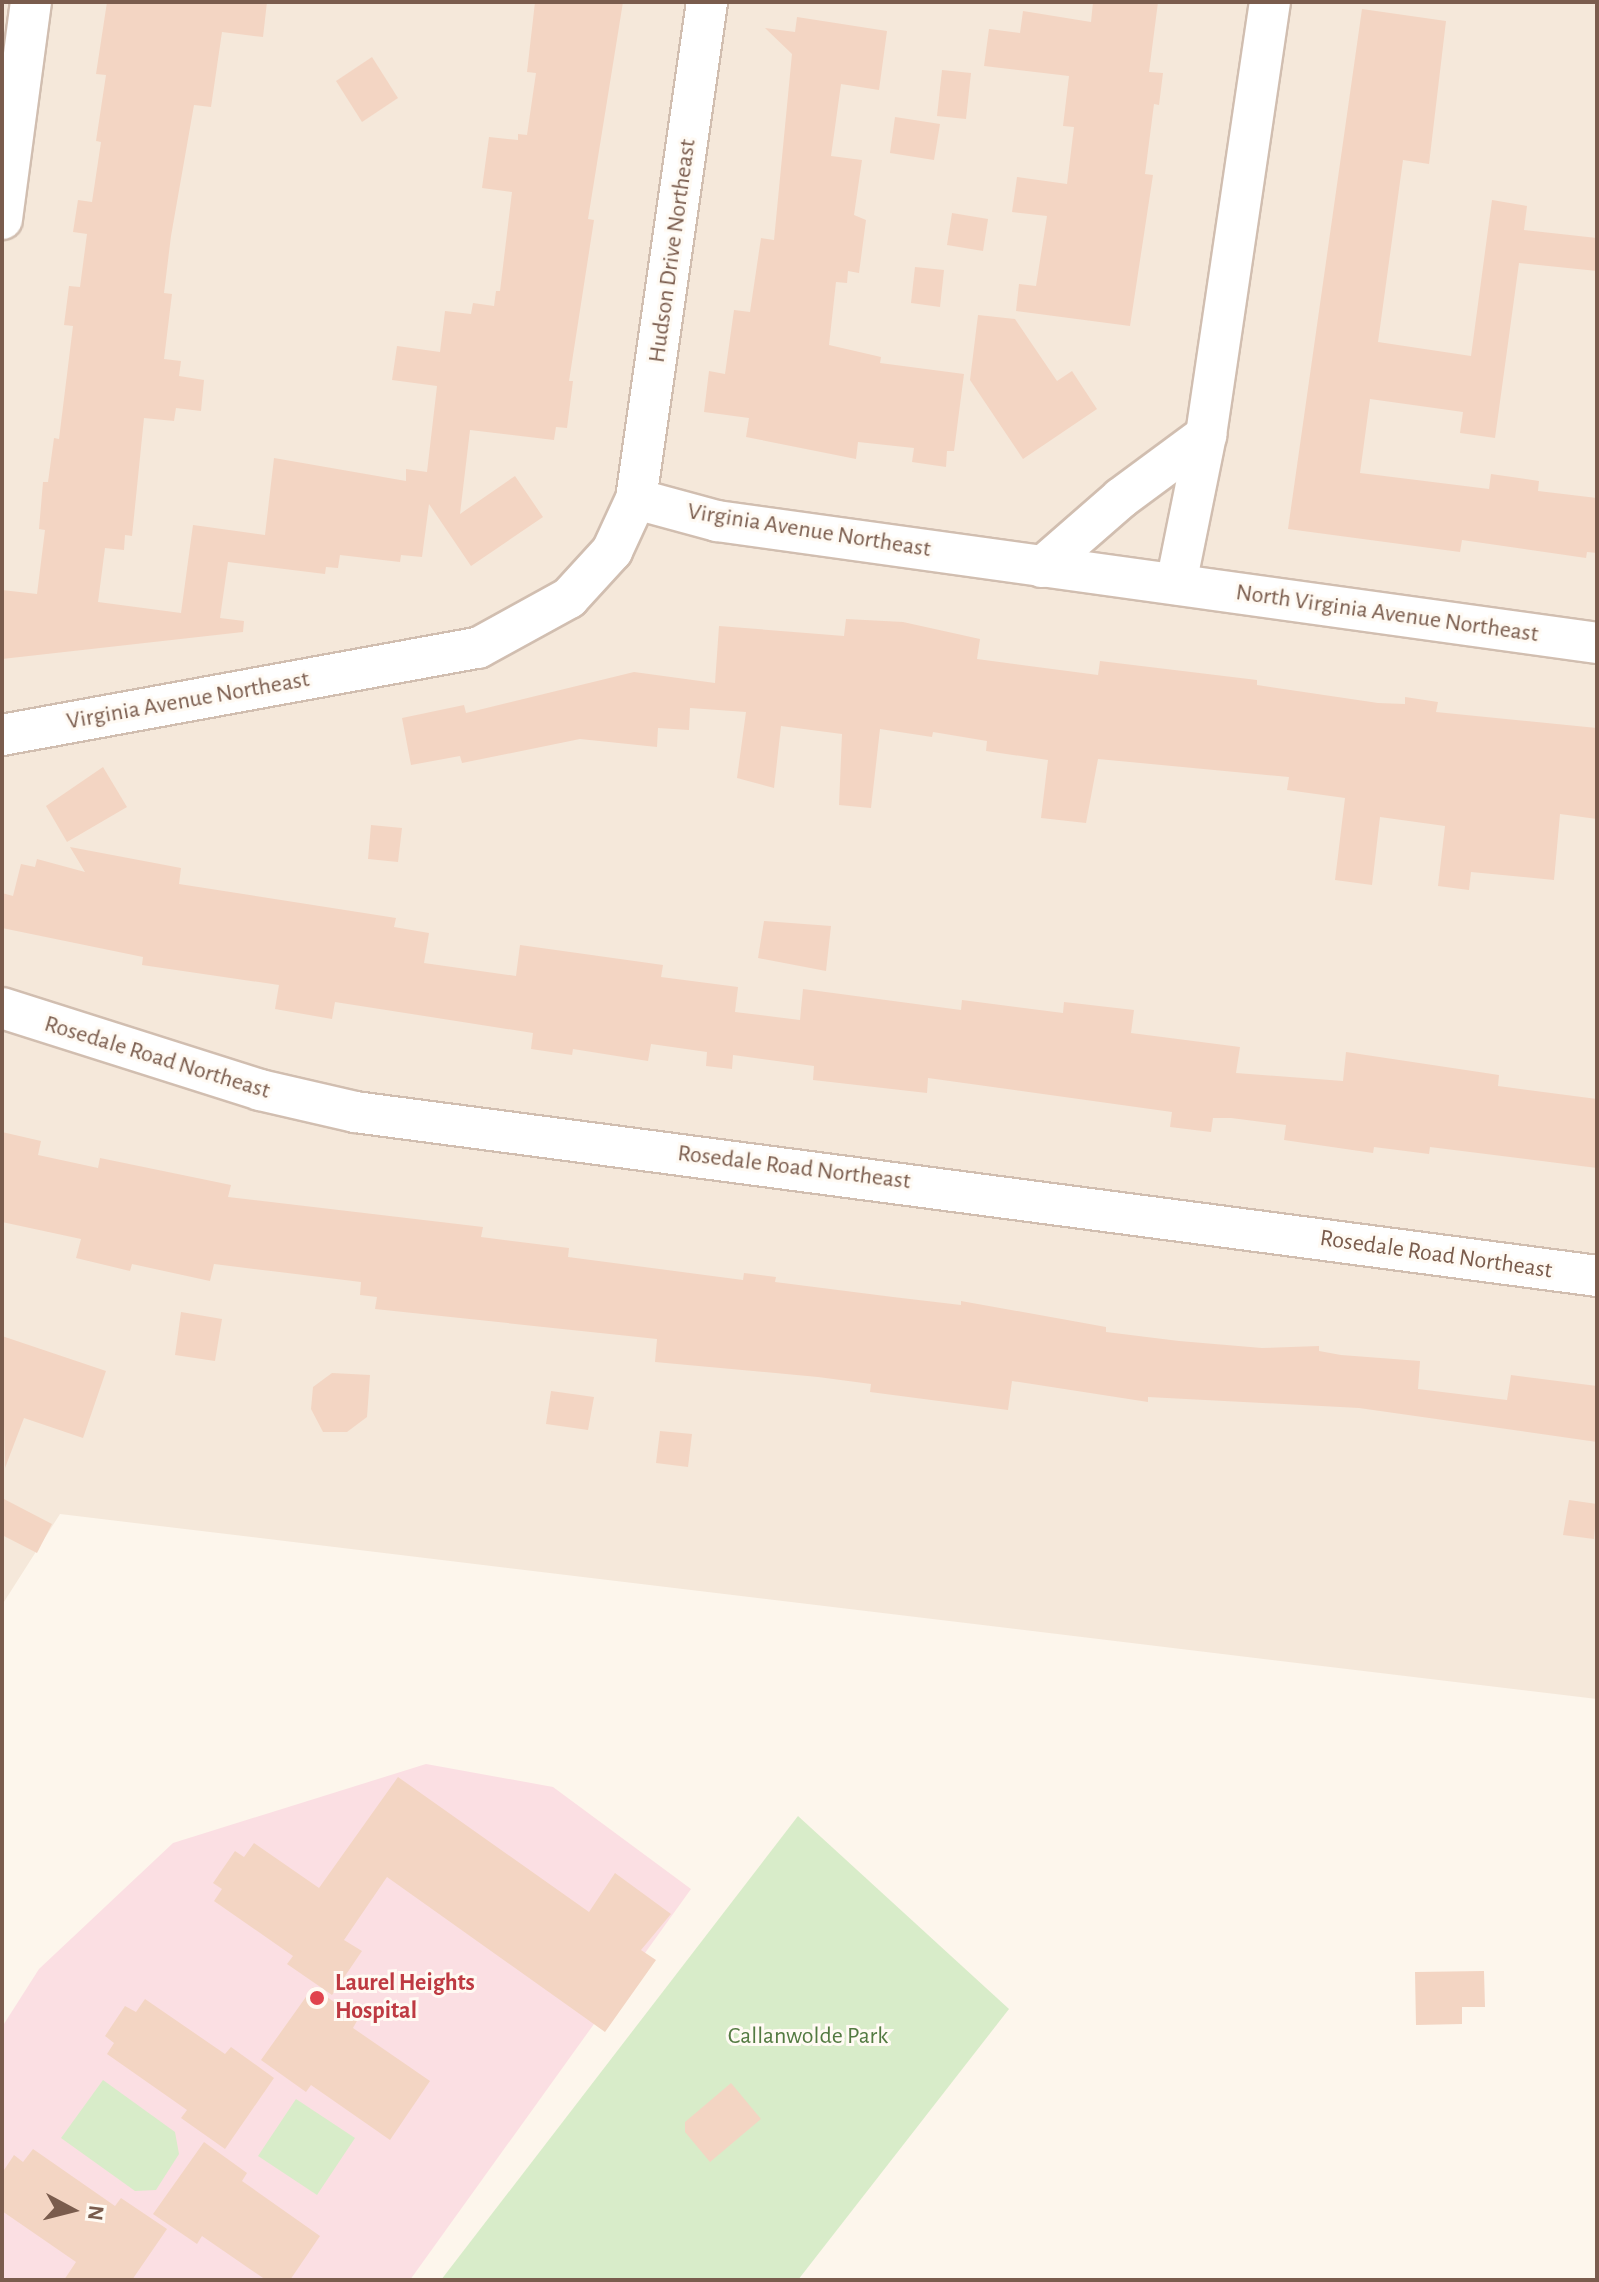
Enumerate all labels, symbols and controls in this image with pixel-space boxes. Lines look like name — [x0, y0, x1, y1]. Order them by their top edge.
street label: Hudson Drive Northeast — [643, 137, 703, 365]
street label: Virginia Avenue Northeast — [685, 498, 933, 564]
street label: North Virginia Avenue Northeast — [1234, 579, 1540, 649]
street label: Virginia Avenue Northeast — [64, 665, 312, 737]
street label: Rosedale Road Northeast — [41, 1010, 273, 1106]
street label: Rosedale Road Northeast — [676, 1139, 912, 1197]
street label: Rosedale Road Northeast — [1318, 1224, 1554, 1286]
place label: Laurel Heights Hospital — [335, 1970, 475, 2026]
marker: Laurel Heights Hospital — [306, 1987, 328, 2009]
park label: Callanwolde Park — [728, 2023, 888, 2051]
north arrow — [32, 2170, 112, 2250]
text: N — [84, 2204, 108, 2222]

